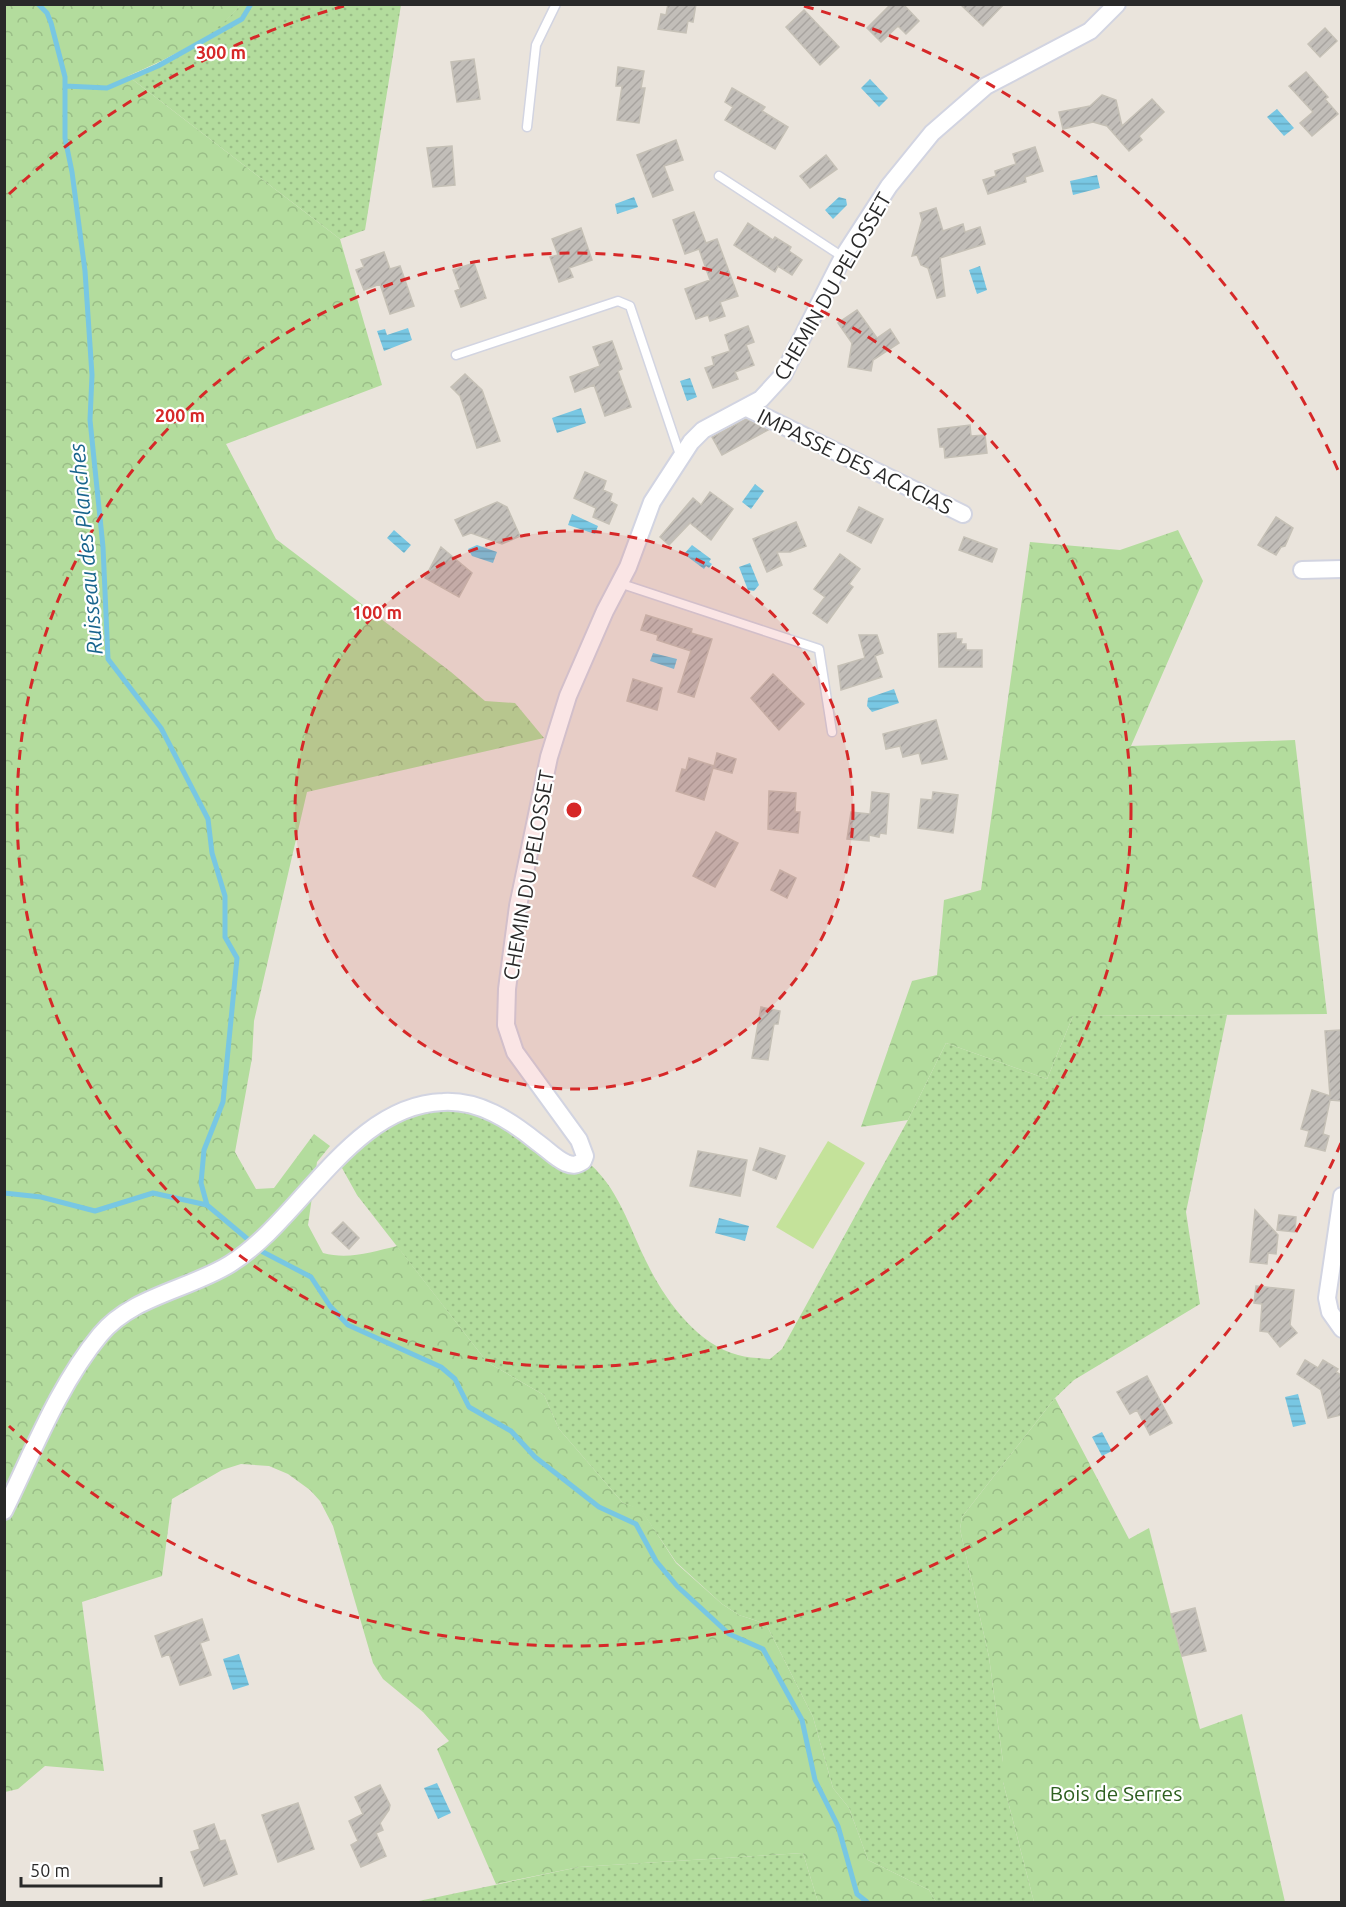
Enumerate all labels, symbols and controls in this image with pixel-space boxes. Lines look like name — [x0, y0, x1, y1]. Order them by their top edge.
text: 300 m — [196, 42, 246, 62]
street label: CHEMIN DU PELOSSET — [768, 188, 896, 384]
street label: IMPASSE DES ACACIAS — [754, 403, 956, 519]
text: 200 m — [155, 405, 205, 425]
water label: Ruisseau des Planches — [63, 442, 107, 656]
text: 100 m — [352, 602, 402, 622]
street label: CHEMIN DU PELOSSET — [498, 768, 558, 982]
centre of rings — [564, 800, 584, 820]
park label: Bois de Serres — [1050, 1781, 1182, 1805]
scale bar — [21, 1850, 160, 1888]
text: 50 m — [30, 1860, 70, 1880]

